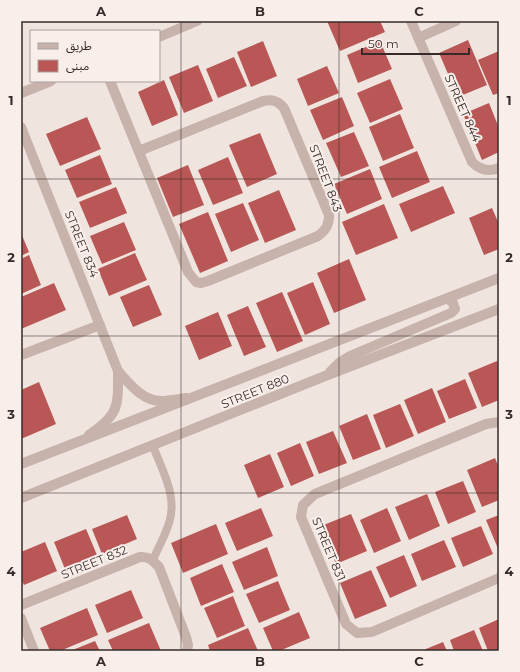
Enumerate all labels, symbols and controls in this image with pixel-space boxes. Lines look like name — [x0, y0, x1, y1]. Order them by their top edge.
text: A — [95, 3, 107, 19]
text: B — [255, 3, 265, 19]
text: C — [414, 3, 424, 19]
legend — [30, 30, 160, 82]
scale bar — [362, 30, 469, 56]
text: 50 m — [368, 36, 399, 51]
text: طريق — [66, 38, 92, 54]
text: مبنى — [66, 58, 89, 73]
street label: STREET 844 — [441, 72, 485, 144]
text: 1 — [8, 92, 14, 108]
text: 1 — [506, 92, 512, 108]
street label: STREET 843 — [306, 142, 346, 214]
street label: STREET 834 — [62, 208, 102, 280]
text: 2 — [7, 249, 15, 265]
text: 2 — [505, 249, 513, 265]
street label: STREET 880 — [219, 371, 291, 411]
text: 3 — [6, 406, 15, 422]
text: 3 — [504, 406, 513, 422]
street label: STREET 831 — [309, 515, 349, 583]
street label: STREET 832 — [59, 542, 129, 582]
text: 4 — [7, 563, 16, 579]
text: 4 — [505, 563, 514, 579]
text: A — [95, 653, 107, 669]
text: B — [255, 653, 265, 669]
text: C — [414, 653, 424, 669]

